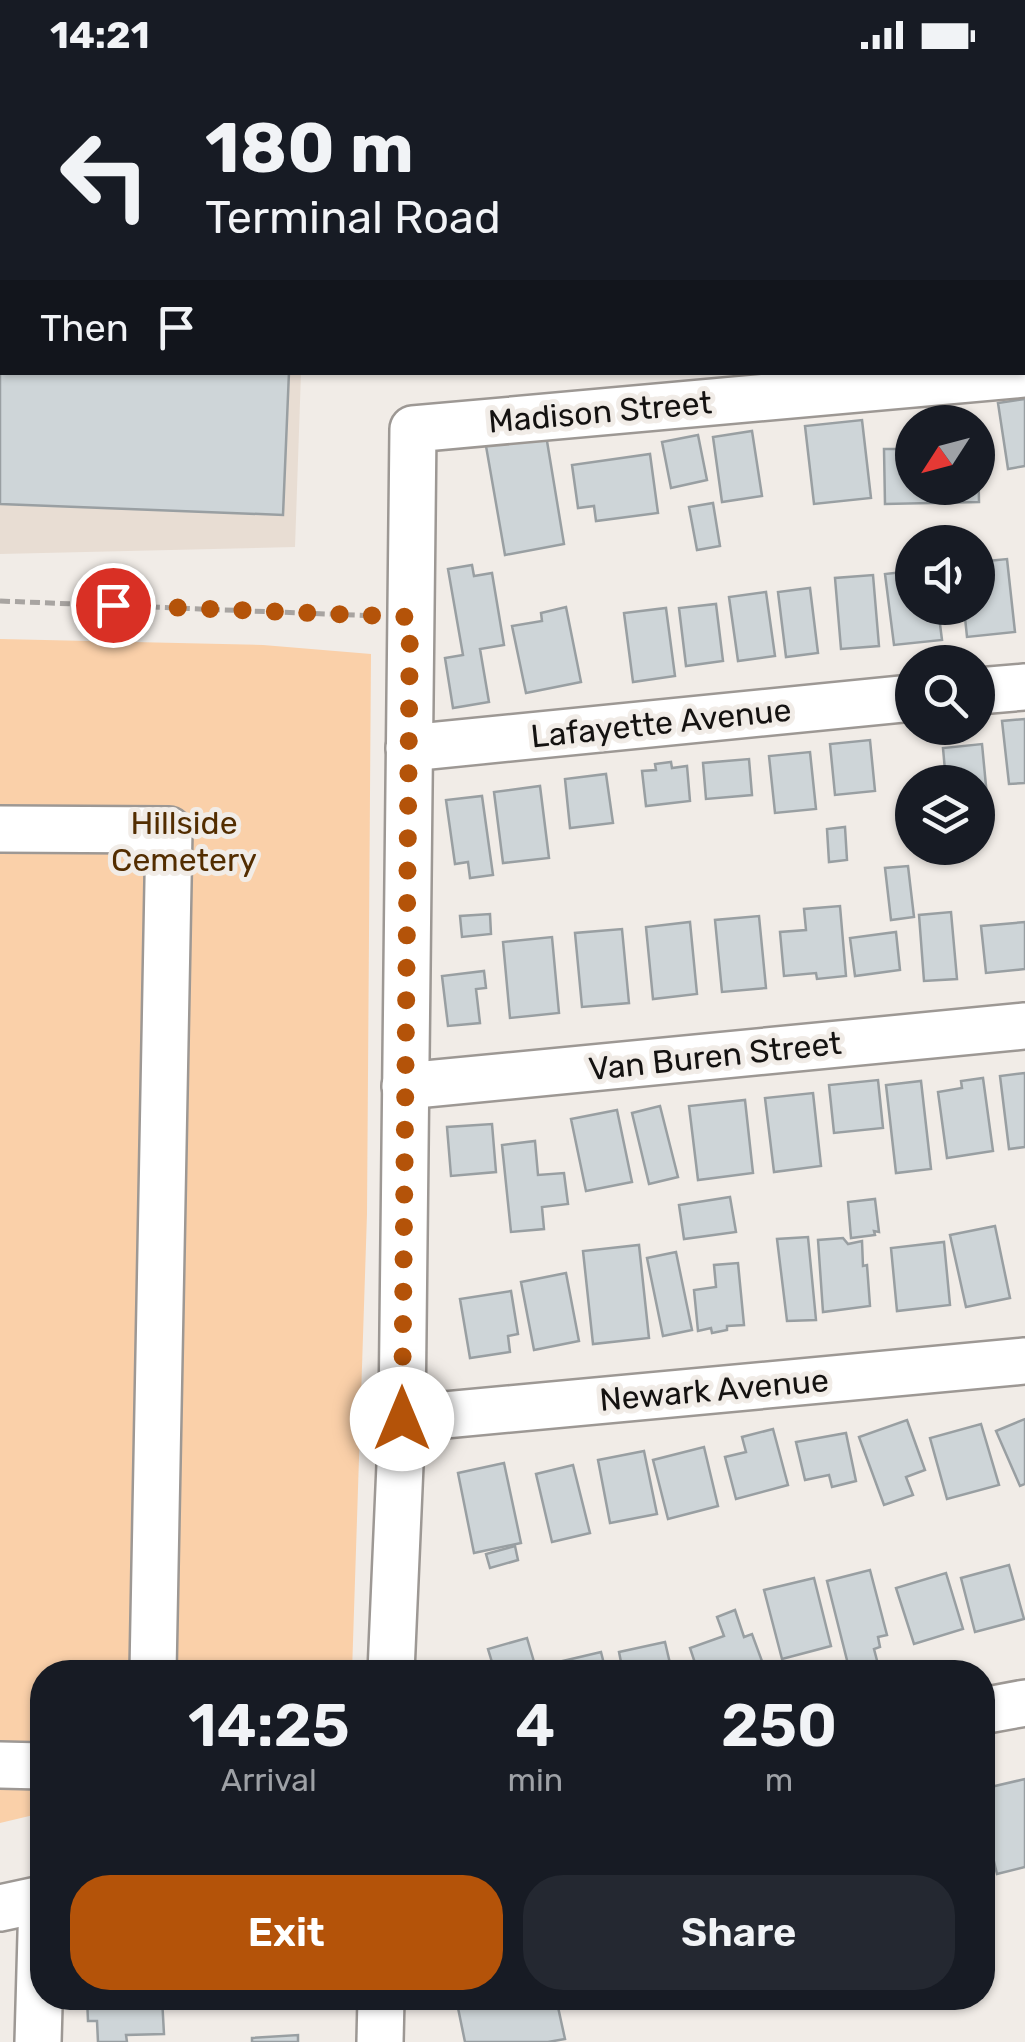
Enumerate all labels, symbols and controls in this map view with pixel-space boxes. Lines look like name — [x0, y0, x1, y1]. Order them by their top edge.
text: 14:21 — [50, 12, 150, 58]
text: 180 m — [205, 107, 414, 190]
icon: left — [40, 110, 170, 240]
text: Terminal Road — [205, 191, 501, 244]
icon: arrive — [149, 300, 204, 355]
text: Then — [40, 305, 129, 351]
street label: Madison Street — [487, 383, 713, 441]
north arrow — [895, 405, 995, 505]
map controls — [895, 405, 995, 865]
button: sound — [895, 525, 995, 625]
pin — [71, 563, 156, 648]
icon: arrive — [86, 578, 141, 633]
button: search — [895, 645, 995, 745]
street label: Lafayette Avenue — [529, 690, 793, 756]
button: layers — [895, 765, 995, 865]
park label: Hillside Cemetery — [111, 804, 257, 879]
street label: Van Buren Street — [587, 1024, 843, 1088]
street label: Newark Avenue — [598, 1361, 830, 1419]
position arrow — [350, 1367, 454, 1471]
text: 14:25 — [188, 1690, 350, 1761]
text: 4 — [515, 1690, 555, 1761]
text: 250 — [721, 1690, 837, 1761]
text: Arrival — [221, 1761, 317, 1799]
text: min — [508, 1761, 563, 1799]
text: m — [765, 1761, 793, 1799]
button: Exit — [70, 1875, 503, 1990]
button: Share — [523, 1875, 955, 1990]

